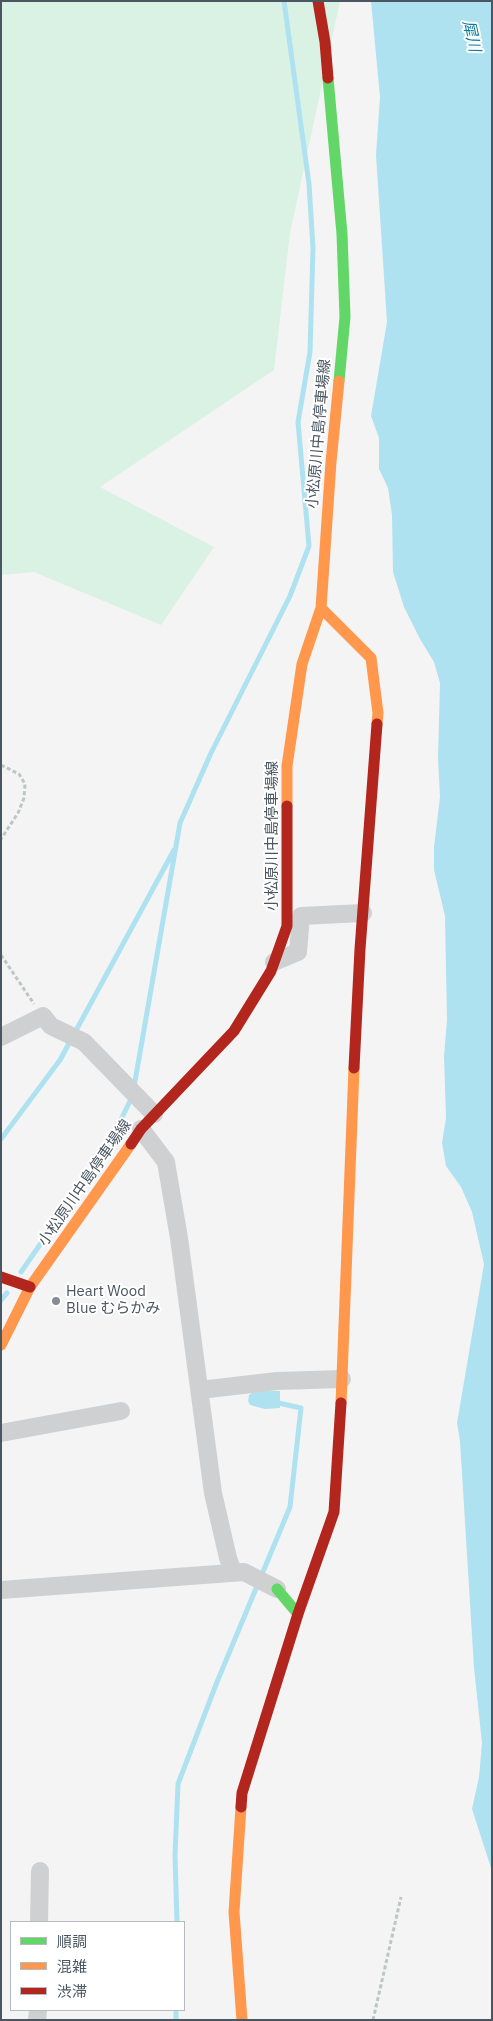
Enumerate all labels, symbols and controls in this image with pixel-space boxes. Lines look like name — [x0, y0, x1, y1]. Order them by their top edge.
water label: 犀川 — [458, 18, 484, 54]
street label: 小松原川中島停車場線 — [303, 359, 335, 509]
street label: 小松原川中島停車場線 — [264, 761, 282, 911]
street label: 小松原川中島停車場線 — [35, 1116, 135, 1250]
place label: Heart Wood Blue むらかみ — [66, 1283, 160, 1318]
marker: Heart Wood Blue むらかみ — [50, 1295, 62, 1307]
legend — [10, 1921, 185, 2011]
text: 順調 — [57, 1932, 87, 1951]
text: 混雑 — [57, 1957, 87, 1976]
text: 渋滞 — [57, 1982, 87, 2001]

